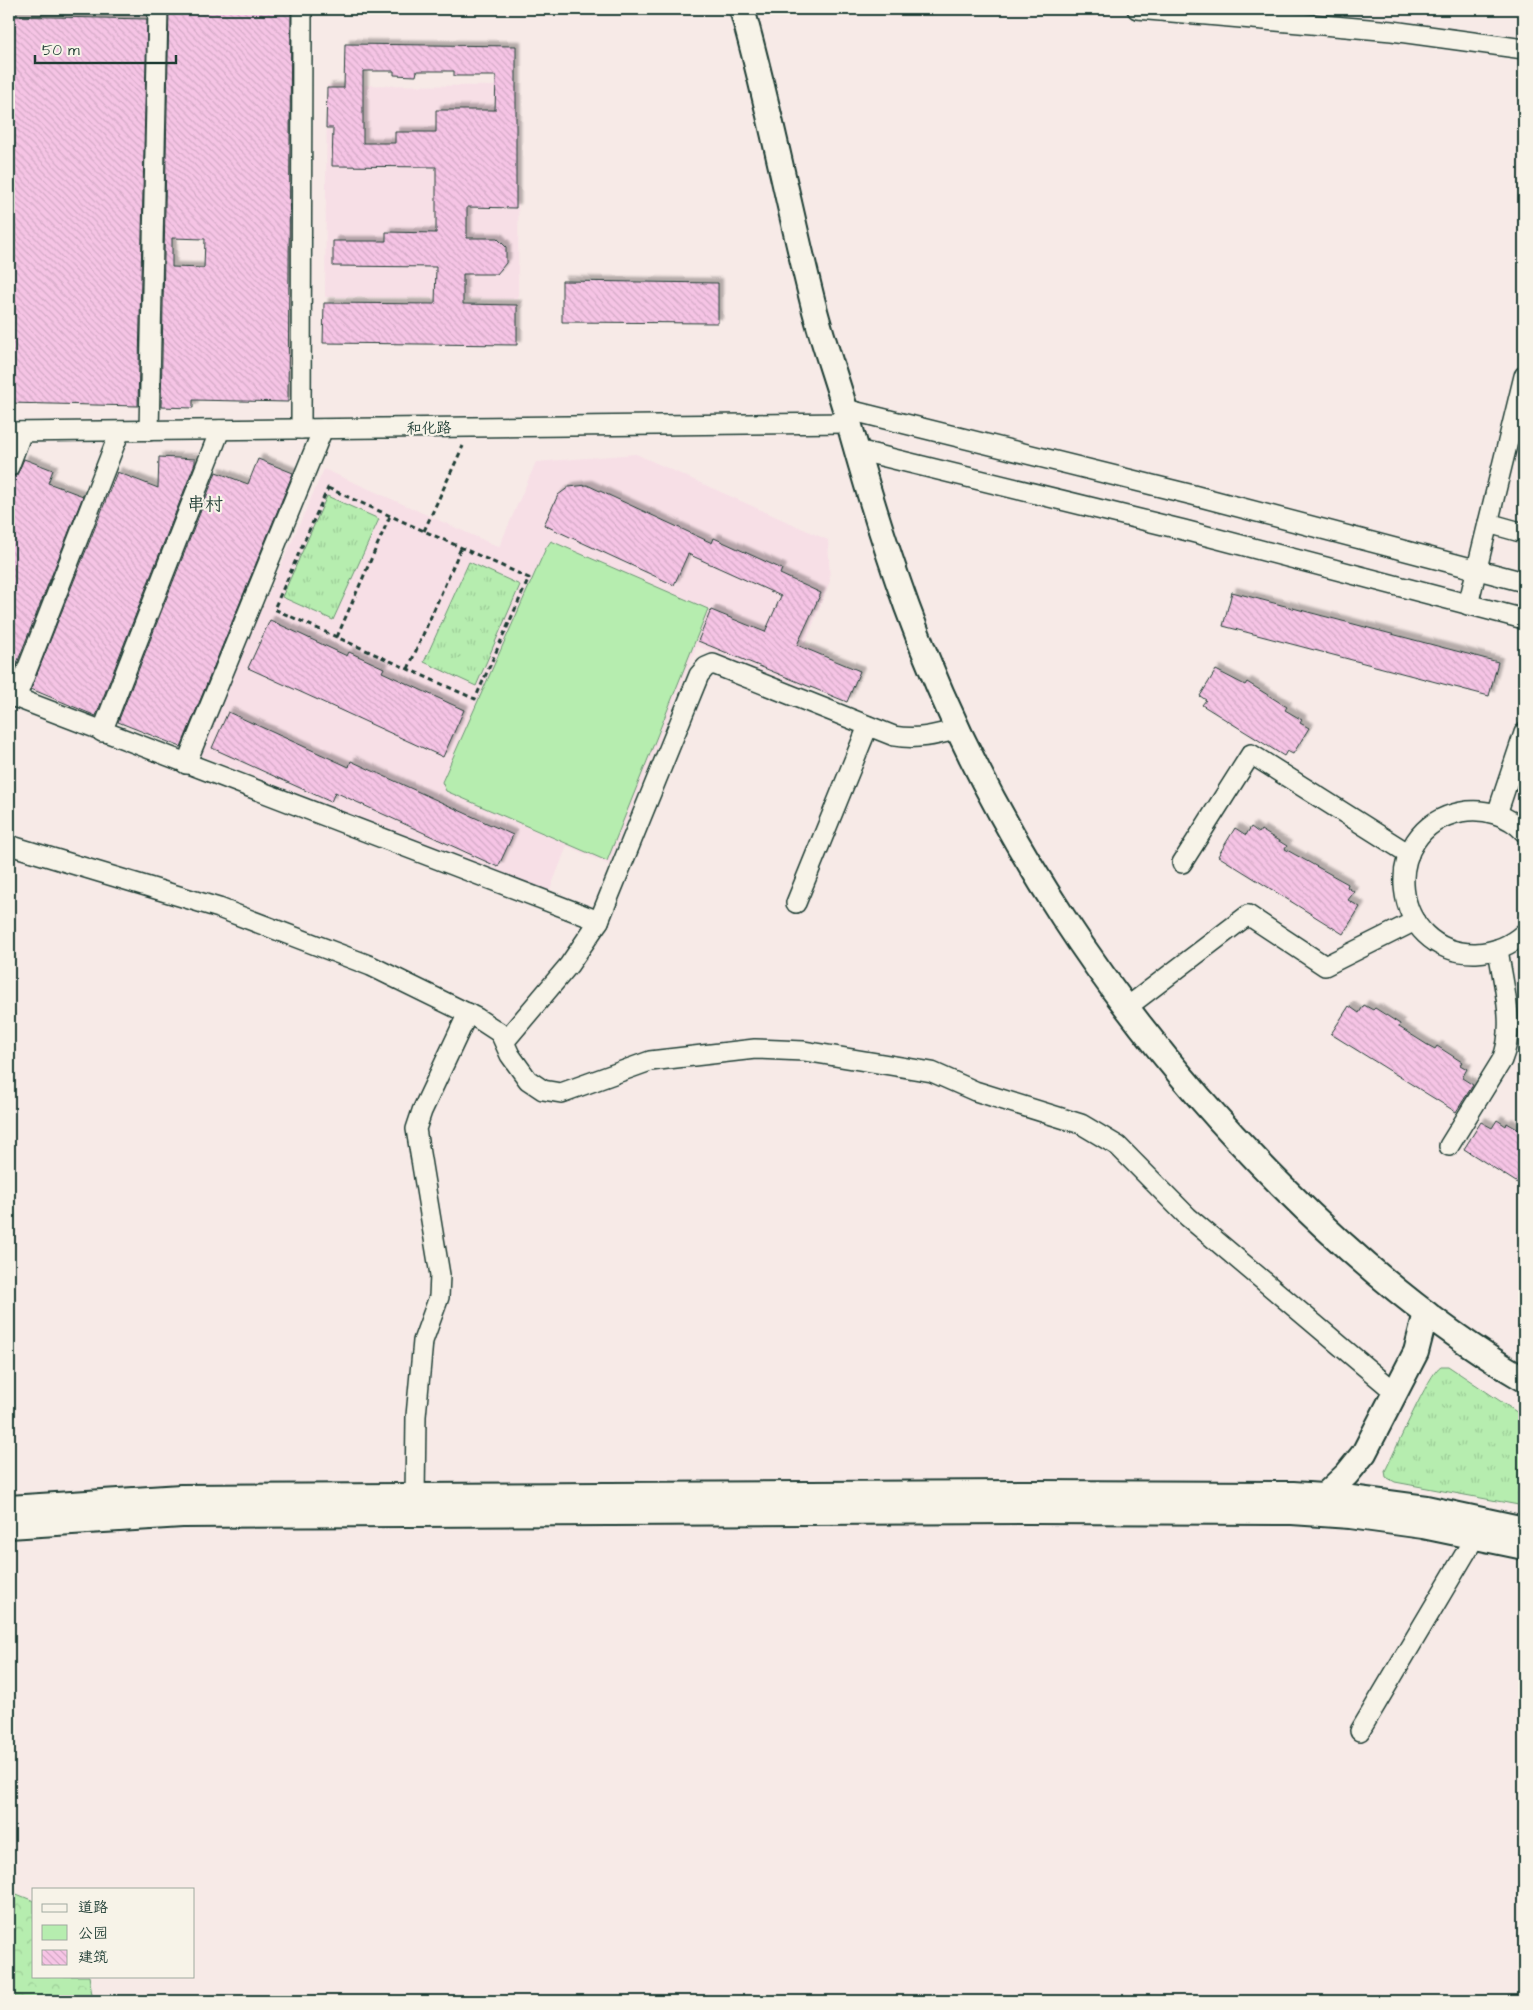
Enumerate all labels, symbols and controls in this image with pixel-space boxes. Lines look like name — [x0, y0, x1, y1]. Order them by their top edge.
scale bar — [35, 32, 176, 64]
text: 50 m — [42, 40, 80, 61]
street label: 和化路 — [406, 418, 452, 439]
district label: 串村 — [187, 492, 223, 517]
legend — [32, 1888, 195, 1978]
text: 道路 — [78, 1897, 108, 1918]
text: 公园 — [78, 1923, 108, 1944]
text: 建筑 — [78, 1947, 108, 1968]

